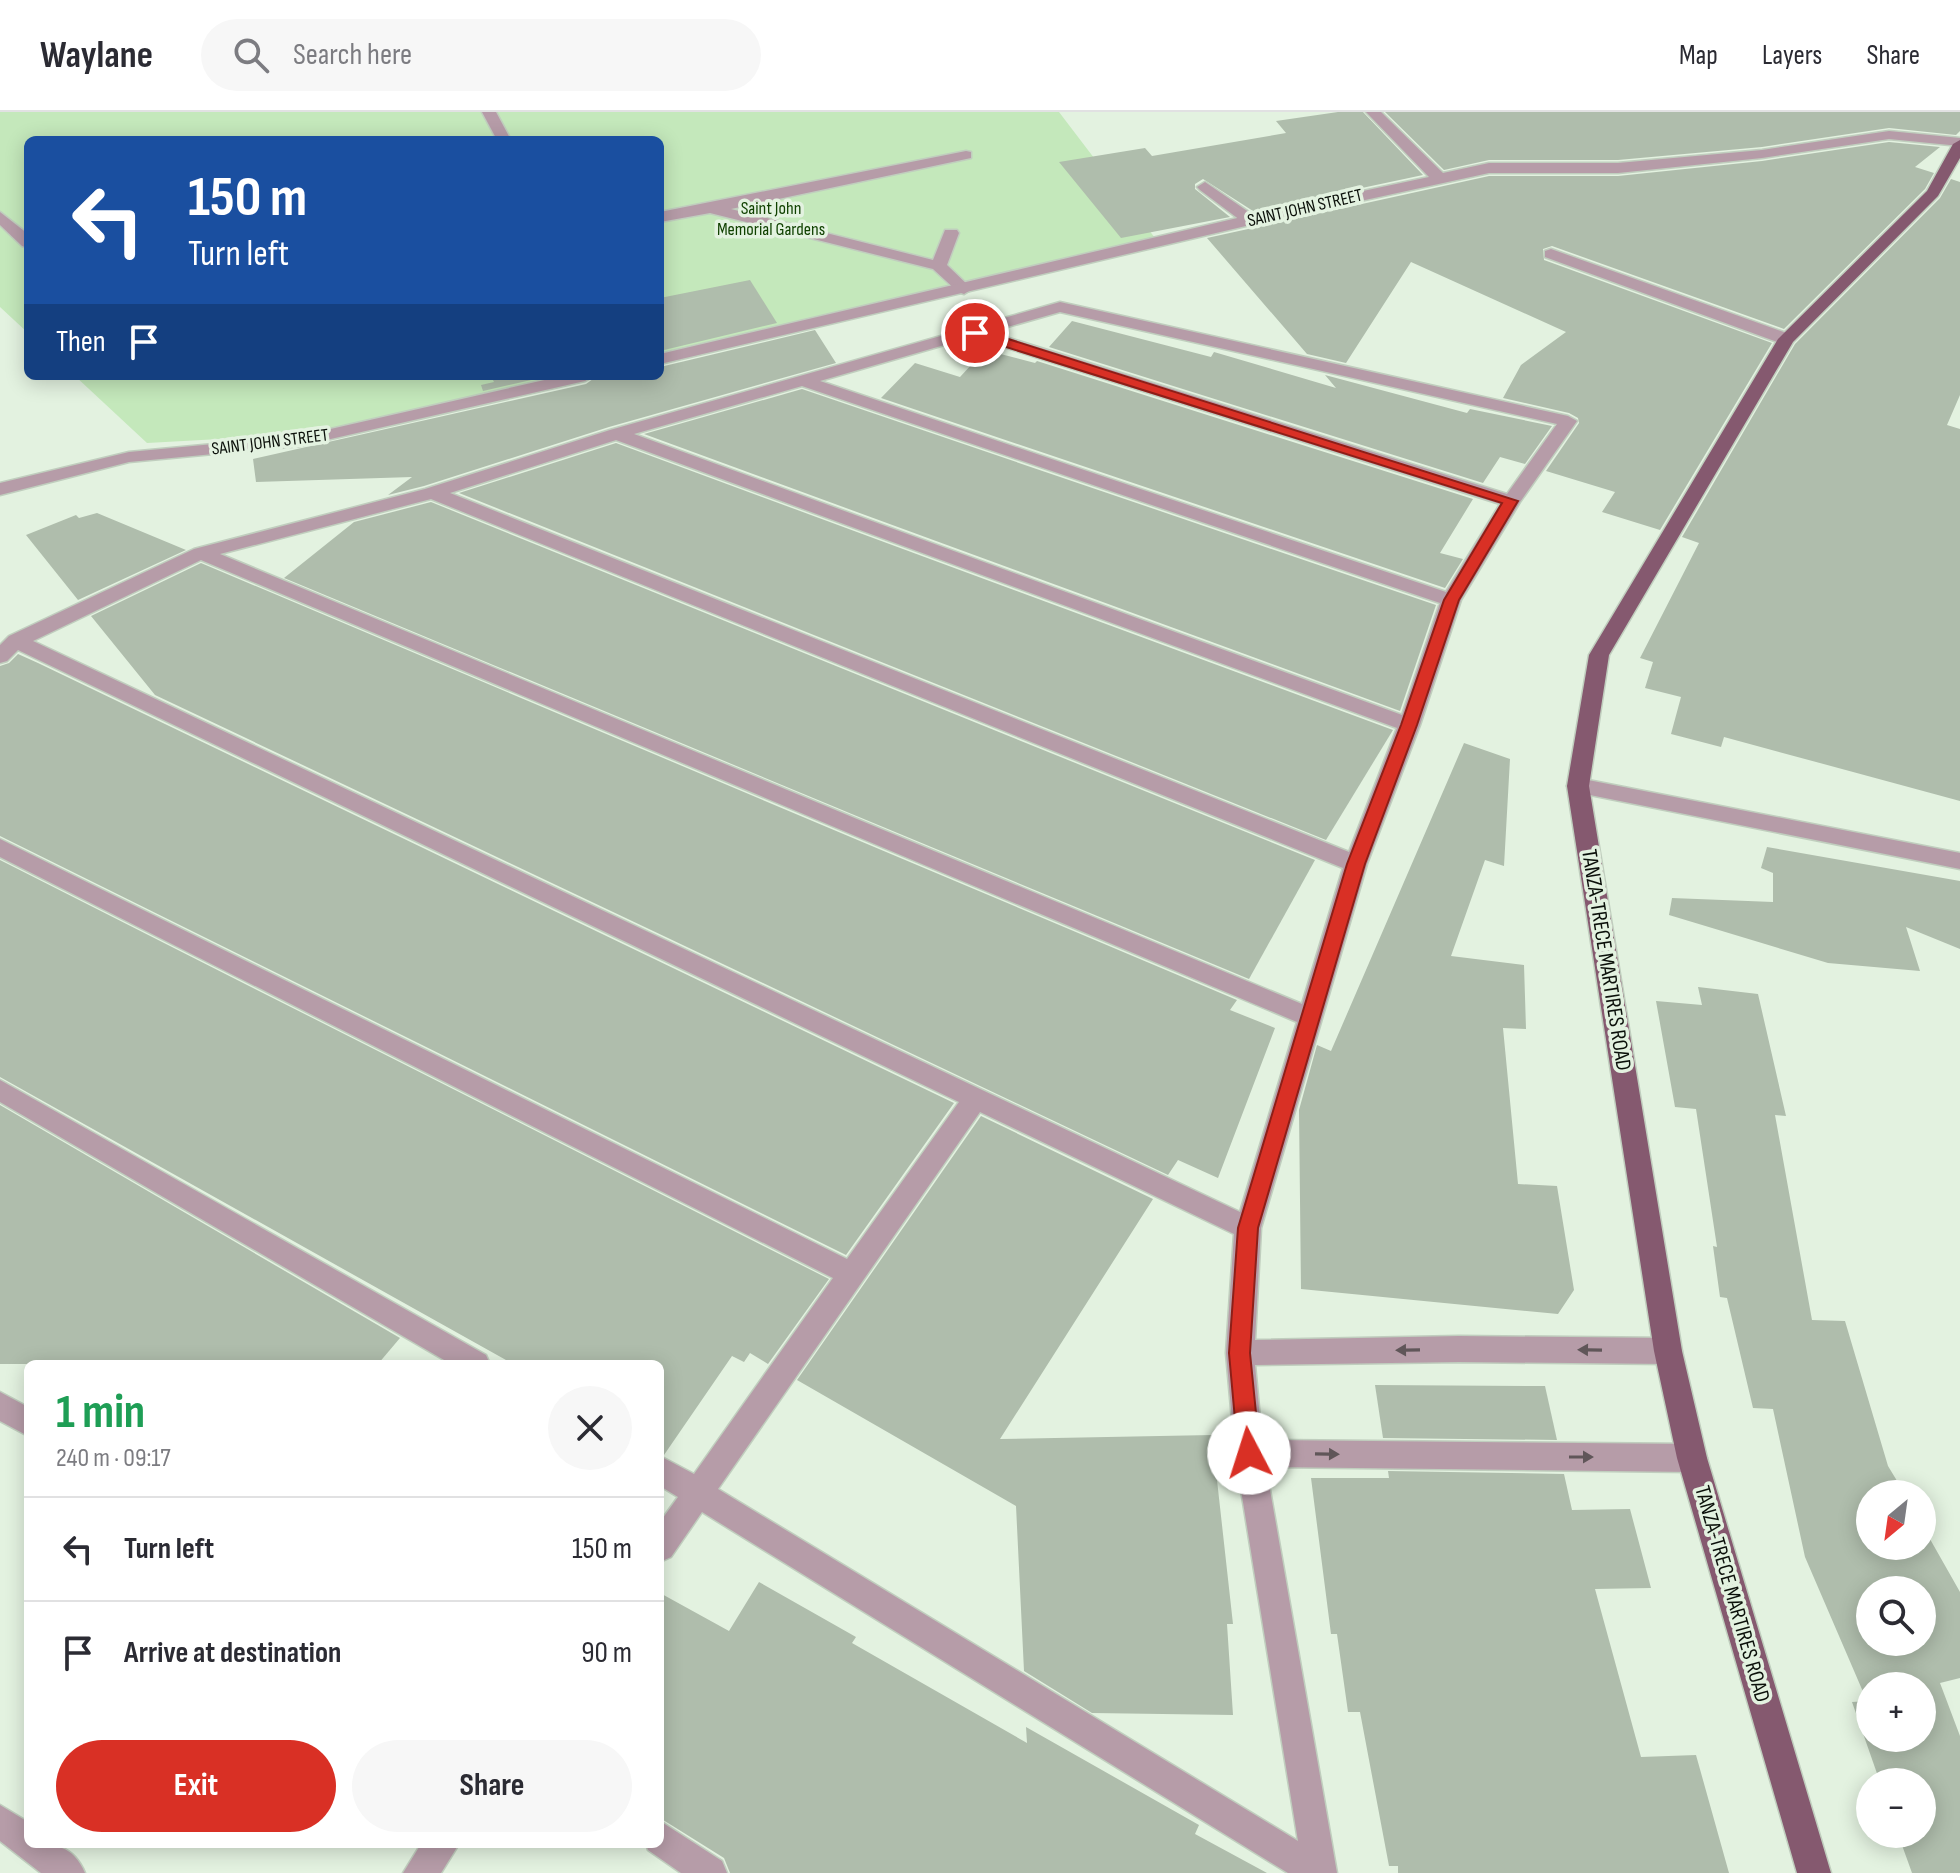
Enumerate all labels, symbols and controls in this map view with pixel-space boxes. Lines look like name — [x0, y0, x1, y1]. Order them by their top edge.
search box — [201, 19, 761, 91]
text: Waylane — [40, 33, 153, 78]
icon: search — [229, 33, 273, 77]
text: Search here — [293, 37, 412, 73]
text: Map — [1679, 39, 1718, 72]
text: Layers — [1762, 39, 1822, 72]
text: Share — [1866, 39, 1920, 72]
text: 150 m — [188, 165, 307, 232]
icon: left — [56, 168, 160, 272]
street label: SAINT JOHN STREET — [1245, 185, 1365, 231]
park label: Saint John Memorial Gardens — [717, 198, 825, 240]
text: Turn left — [188, 233, 289, 276]
pin — [941, 299, 1009, 367]
icon: arrive — [953, 311, 997, 355]
icon: arrive — [122, 320, 166, 364]
text: Then — [56, 324, 106, 360]
street label: SAINT JOHN STREET — [210, 424, 330, 460]
street label: TANZA-TRECE MARTIRES ROAD — [1575, 847, 1637, 1073]
one-way arrow — [1395, 1344, 1420, 1356]
one-way arrow — [1577, 1344, 1602, 1356]
text: 1 min — [56, 1384, 145, 1441]
button: close — [548, 1386, 632, 1470]
position arrow — [1207, 1411, 1291, 1495]
text: 240 m · 09:17 — [56, 1443, 171, 1474]
one-way arrow — [1315, 1448, 1340, 1460]
one-way arrow — [1569, 1451, 1594, 1463]
north arrow — [1856, 1480, 1936, 1560]
map controls — [1856, 1480, 1936, 1848]
street label: TANZA-TRECE MARTIRES ROAD — [1688, 1483, 1776, 1705]
icon: left — [56, 1527, 100, 1571]
text: Turn left — [124, 1531, 214, 1567]
text: 150 m — [572, 1531, 632, 1567]
button: search — [1856, 1576, 1936, 1656]
icon: arrive — [56, 1631, 100, 1675]
text: Arrive at destination — [124, 1635, 341, 1671]
text: 90 m — [581, 1635, 632, 1671]
button: + — [1856, 1672, 1936, 1752]
button: Exit — [56, 1740, 336, 1832]
button: Share — [352, 1740, 632, 1832]
button: − — [1856, 1768, 1936, 1848]

